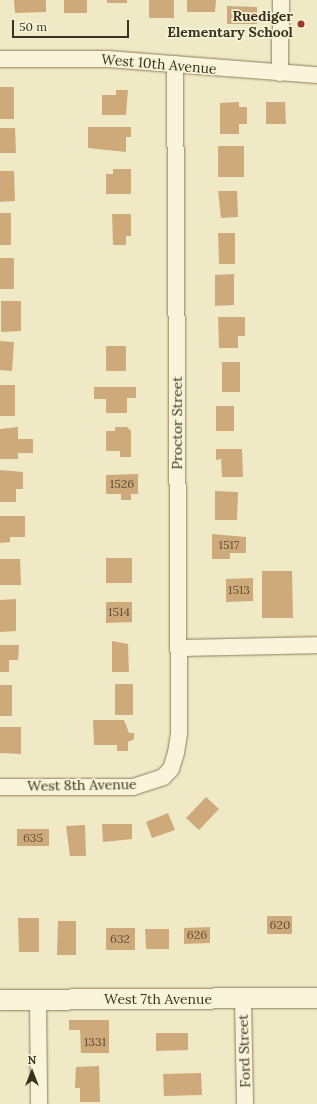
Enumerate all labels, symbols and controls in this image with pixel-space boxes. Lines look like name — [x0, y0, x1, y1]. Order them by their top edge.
place label: Ruediger Elementary School — [167, 8, 293, 40]
scale bar — [14, 12, 131, 38]
text: 50 m — [19, 19, 47, 34]
marker: Ruediger Elementary School — [296, 19, 306, 29]
street label: West 10th Avenue — [101, 51, 217, 77]
street label: Proctor Street — [169, 376, 185, 470]
house number: 1526 — [110, 477, 134, 491]
house number: 1517 — [219, 538, 239, 552]
house number: 1513 — [228, 583, 250, 597]
house number: 1514 — [108, 605, 130, 619]
street label: West 8th Avenue — [27, 776, 137, 794]
house number: 635 — [23, 831, 43, 845]
house number: 620 — [270, 918, 290, 932]
house number: 626 — [187, 928, 207, 942]
house number: 632 — [110, 932, 130, 946]
street label: West 7th Avenue — [104, 991, 212, 1007]
street label: Ford Street — [234, 1014, 254, 1088]
house number: 1331 — [84, 1035, 106, 1049]
north arrow — [12, 1052, 52, 1092]
text: N — [28, 1053, 36, 1067]

